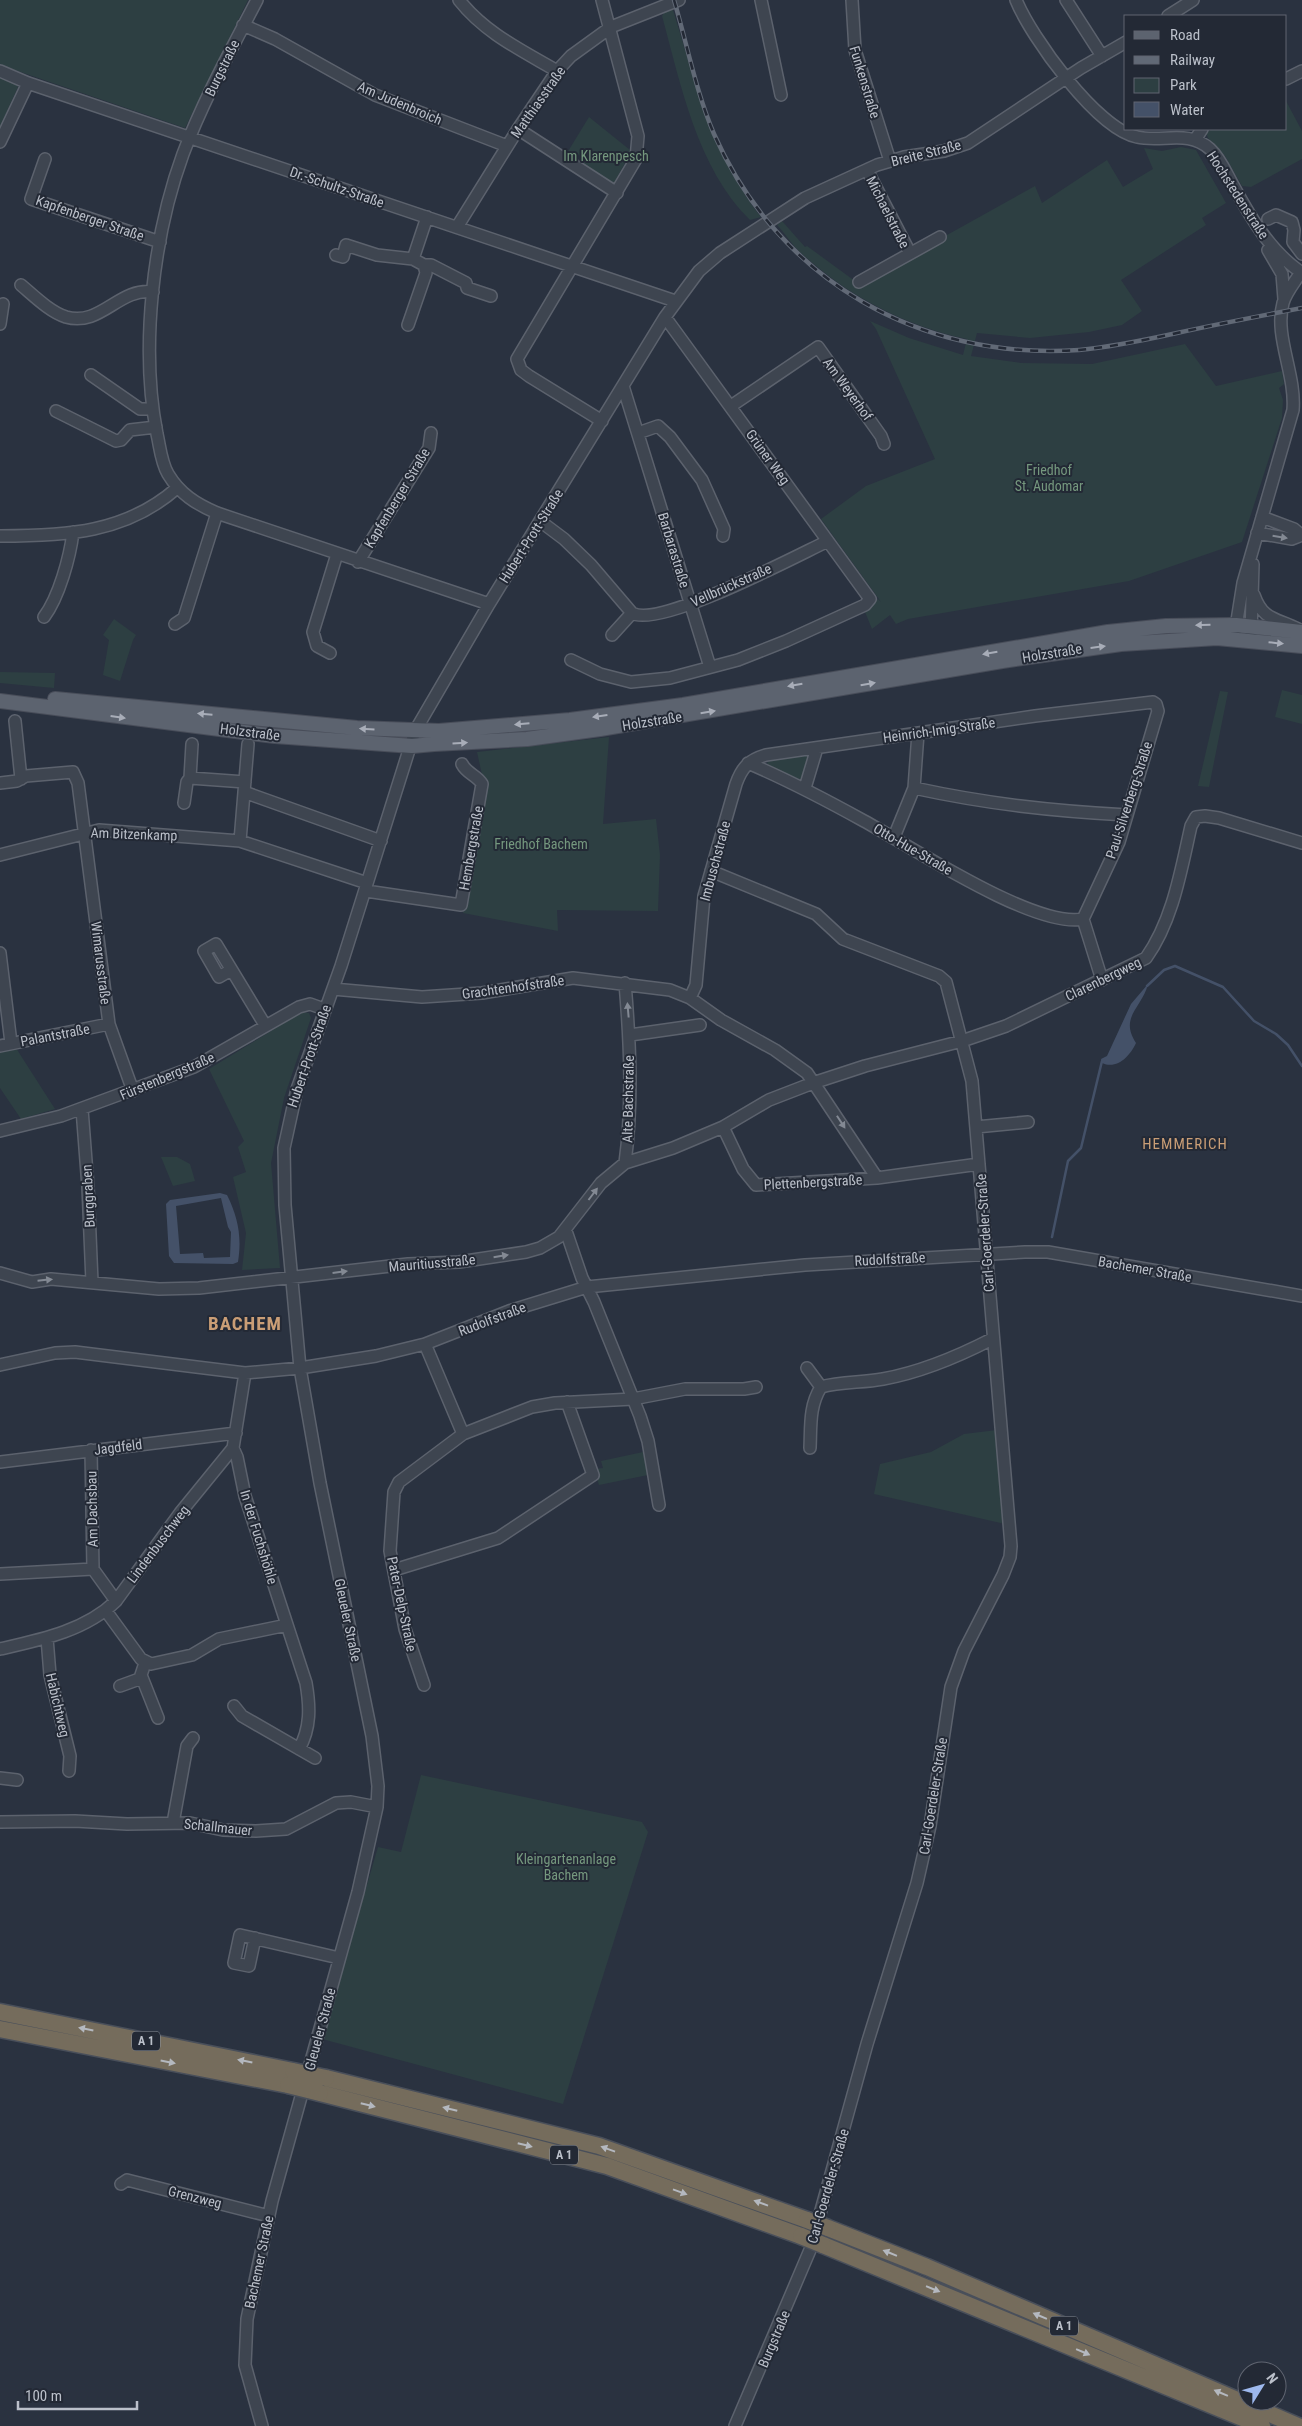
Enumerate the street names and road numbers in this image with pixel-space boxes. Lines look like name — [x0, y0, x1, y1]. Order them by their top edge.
street label: Burgstraße — [202, 37, 243, 99]
street label: Funkenstraße — [846, 44, 884, 120]
street label: Matthiasstraße — [507, 63, 569, 141]
street label: Am Judenbroich — [355, 78, 445, 128]
street label: Breite Straße — [889, 136, 963, 169]
street label: Hochstedenstraße — [1204, 148, 1273, 242]
street label: Dr.-Schultz-Straße — [288, 163, 387, 211]
street label: Michaelstraße — [863, 173, 913, 251]
street label: Kapfenberger Straße — [34, 192, 147, 244]
street label: Am Weyerhof — [820, 355, 876, 424]
street label: Grüner Weg — [743, 426, 793, 488]
street label: Kapfenberger Straße — [361, 445, 433, 551]
street label: Hubert-Prott-Straße — [496, 486, 567, 586]
street label: Barbarastraße — [655, 510, 693, 590]
street label: Vellbrückstraße — [688, 560, 774, 610]
street label: Holzstraße — [1021, 640, 1083, 666]
street label: Holzstraße — [621, 708, 683, 734]
street label: Heinrich-Imig-Straße — [882, 714, 996, 746]
street label: Holzstraße — [219, 720, 281, 744]
street label: Paul-Silverberg-Straße — [1103, 739, 1156, 861]
street label: Hembergstraße — [456, 804, 486, 891]
street label: Imbuschstraße — [697, 819, 734, 903]
street label: Otto-Hue-Straße — [871, 820, 956, 878]
street label: Am Bitzenkamp — [90, 824, 178, 844]
street label: Wimarusstraße — [88, 921, 114, 1006]
street label: Clarenbergweg — [1062, 954, 1144, 1004]
street label: Grachtenhofstraße — [461, 972, 566, 1002]
street label: Hubert-Prott-Straße — [284, 1002, 334, 1110]
street label: Palantstraße — [19, 1020, 91, 1050]
street label: Fürstenbergstraße — [117, 1049, 217, 1103]
street label: Alte Bachstraße — [619, 1054, 637, 1143]
street label: Burggraben — [78, 1164, 98, 1228]
street label: Plettenbergstraße — [763, 1171, 863, 1193]
street label: Carl-Goerdeler-Straße — [973, 1173, 997, 1293]
street label: Rudolfstraße — [854, 1249, 926, 1269]
street label: Mauritiusstraße — [388, 1251, 477, 1275]
street label: Bachemer Straße — [1097, 1253, 1193, 1285]
street label: Rudolfstraße — [456, 1299, 528, 1339]
street label: Jagdfeld — [93, 1436, 143, 1458]
street label: Am Dachsbau — [83, 1471, 101, 1547]
street label: In der Fuchshöhle — [237, 1488, 281, 1586]
street label: Lindenbuschweg — [124, 1502, 192, 1586]
street label: Pater-Delp-Straße — [384, 1555, 420, 1654]
street label: Gleueler Straße — [331, 1577, 365, 1663]
street label: Habichtweg — [43, 1671, 73, 1739]
street label: Carl-Goerdeler-Straße — [916, 1736, 950, 1856]
street label: Schallmauer — [183, 1815, 253, 1839]
street label: Gleueler Straße — [301, 1986, 339, 2072]
road number: A 1 — [132, 2032, 160, 2050]
street label: Carl-Goerdeler-Straße — [804, 2126, 852, 2245]
road number: A 1 — [550, 2146, 578, 2164]
street label: Grenzweg — [167, 2183, 223, 2211]
street label: Bachemer Straße — [241, 2214, 277, 2310]
street label: Burgstraße — [755, 2308, 793, 2370]
road number: A 1 — [1050, 2316, 1078, 2336]

